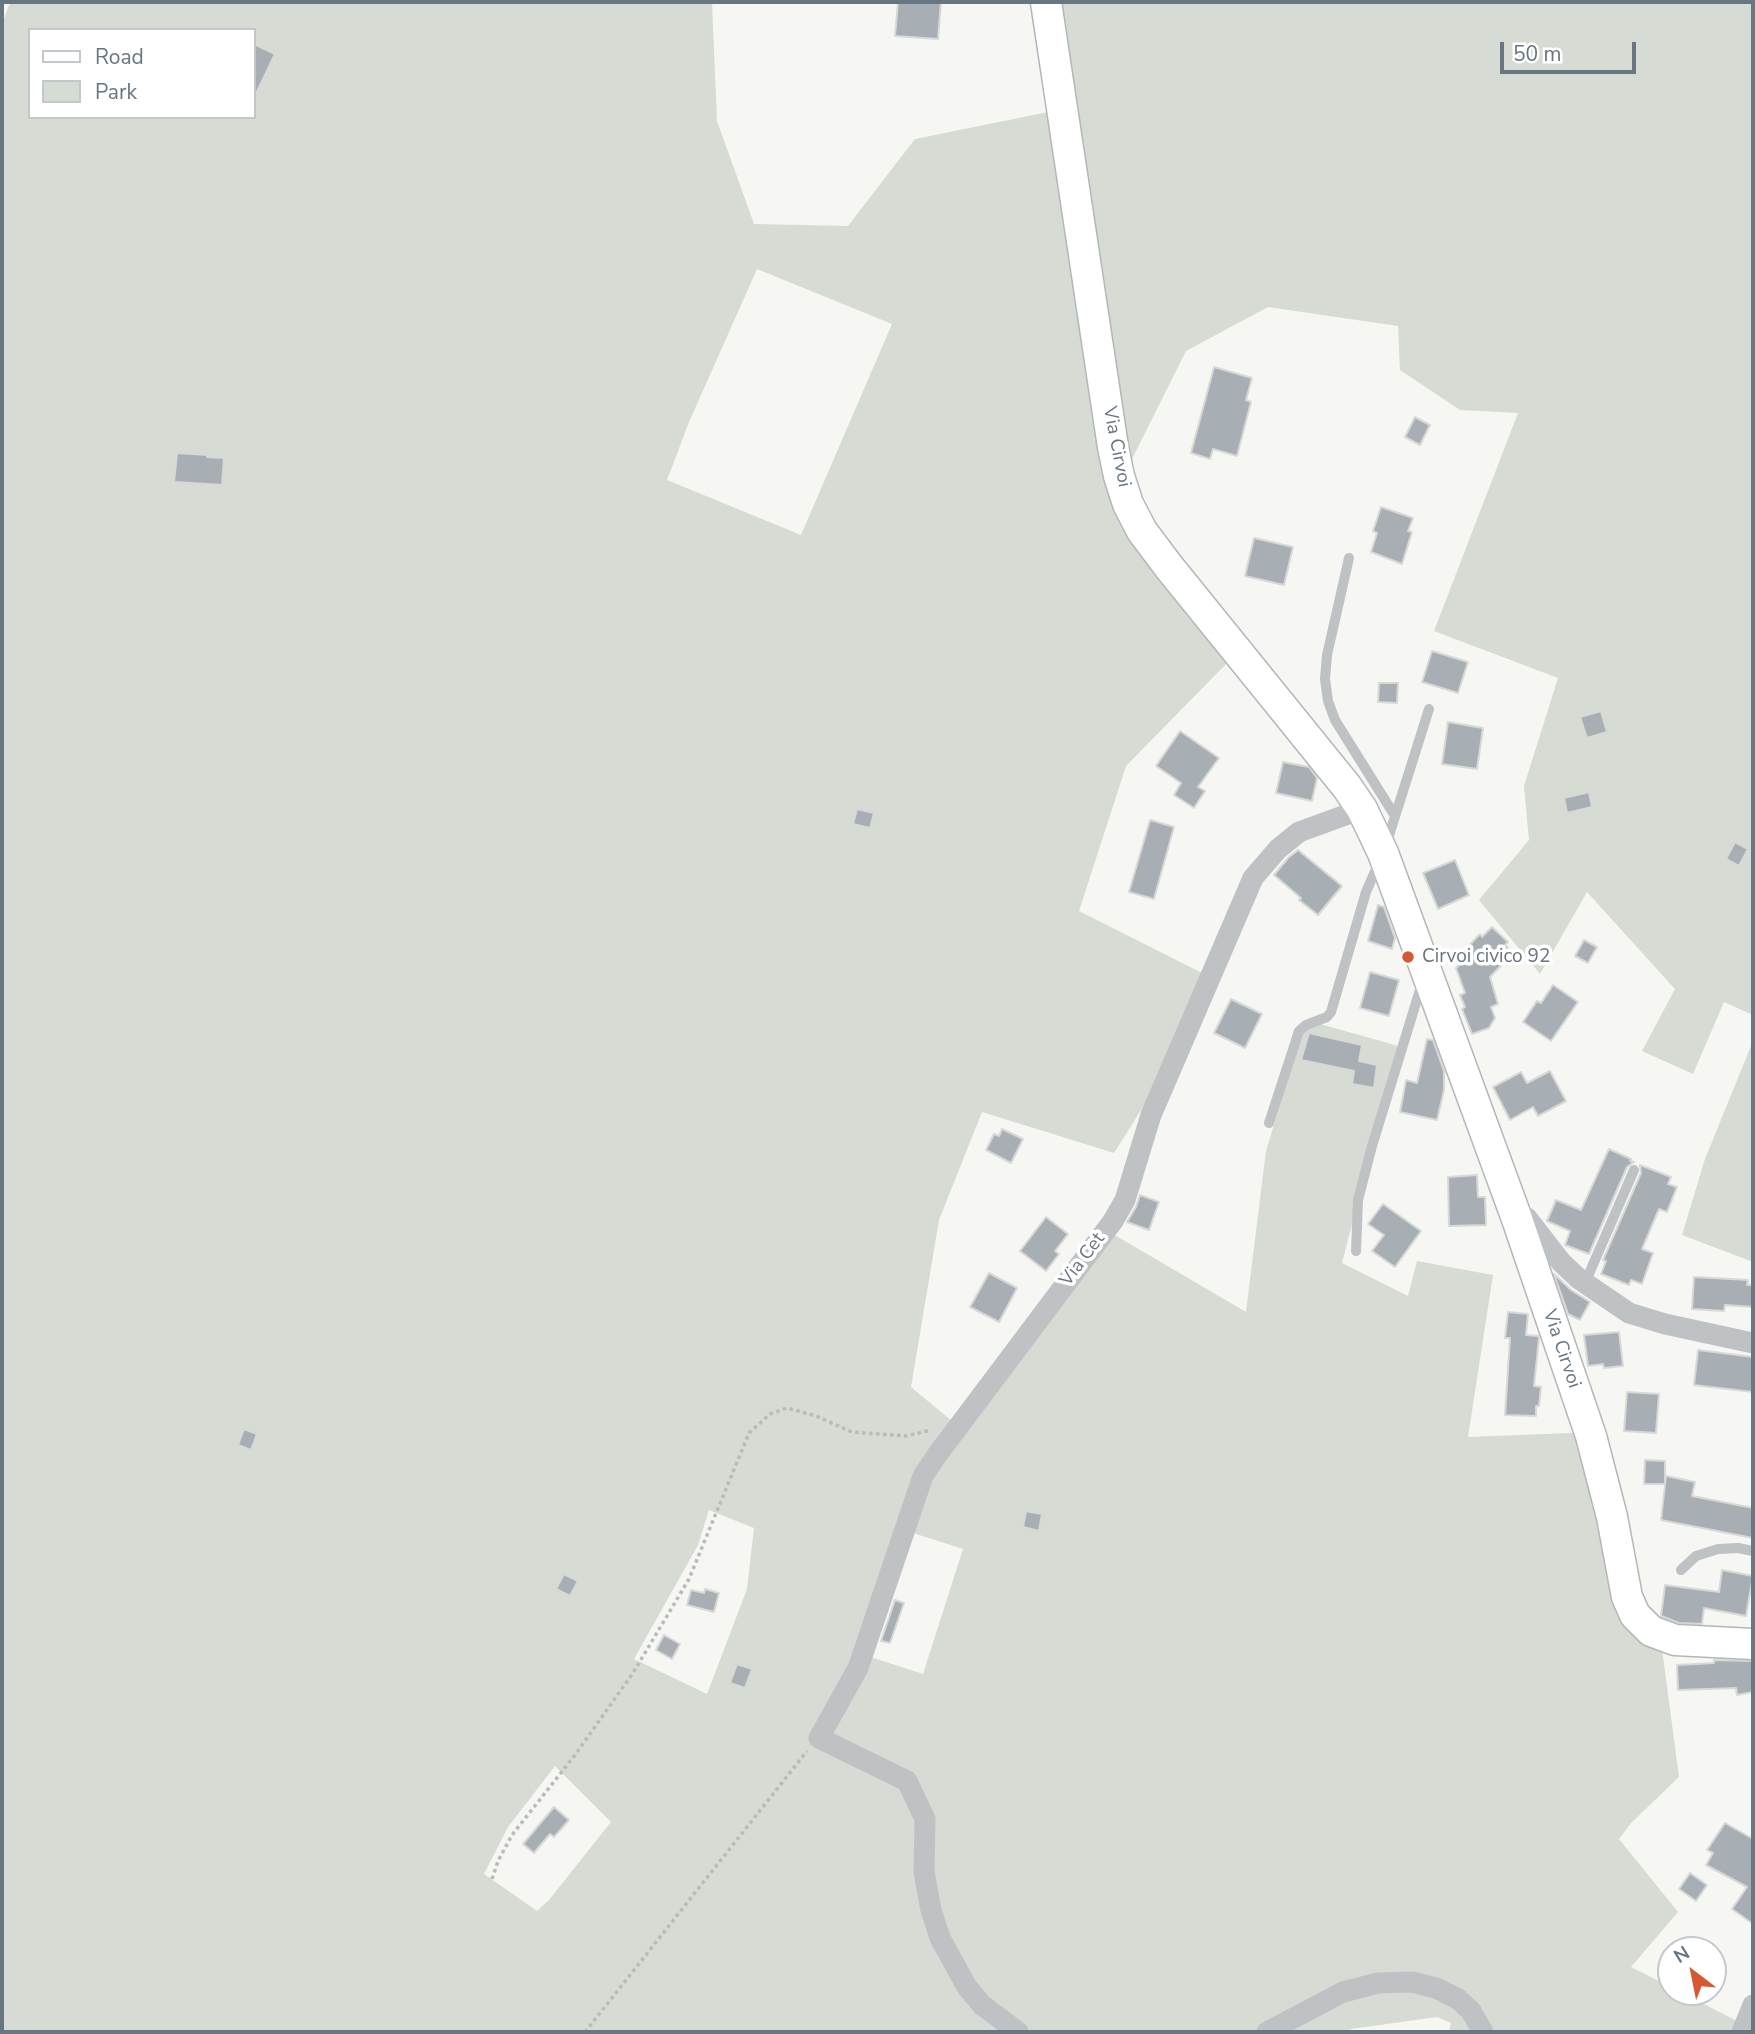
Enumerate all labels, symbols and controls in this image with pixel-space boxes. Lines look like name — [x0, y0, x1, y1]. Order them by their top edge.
legend — [28, 28, 256, 119]
scale bar — [1503, 28, 1640, 72]
text: 50 m — [1513, 40, 1562, 68]
text: Road — [95, 43, 144, 71]
text: Park — [95, 78, 137, 106]
street label: Via Cirvoi — [1097, 405, 1135, 489]
place label: Cirvoi civico 92 — [1422, 946, 1550, 968]
marker: Cirvoi civico 92 — [1400, 949, 1416, 965]
street label: Via Cet — [1055, 1229, 1111, 1291]
street label: Via Cirvoi — [1537, 1307, 1585, 1391]
north arrow — [1657, 1936, 1727, 2006]
text: N — [1669, 1940, 1695, 1970]

